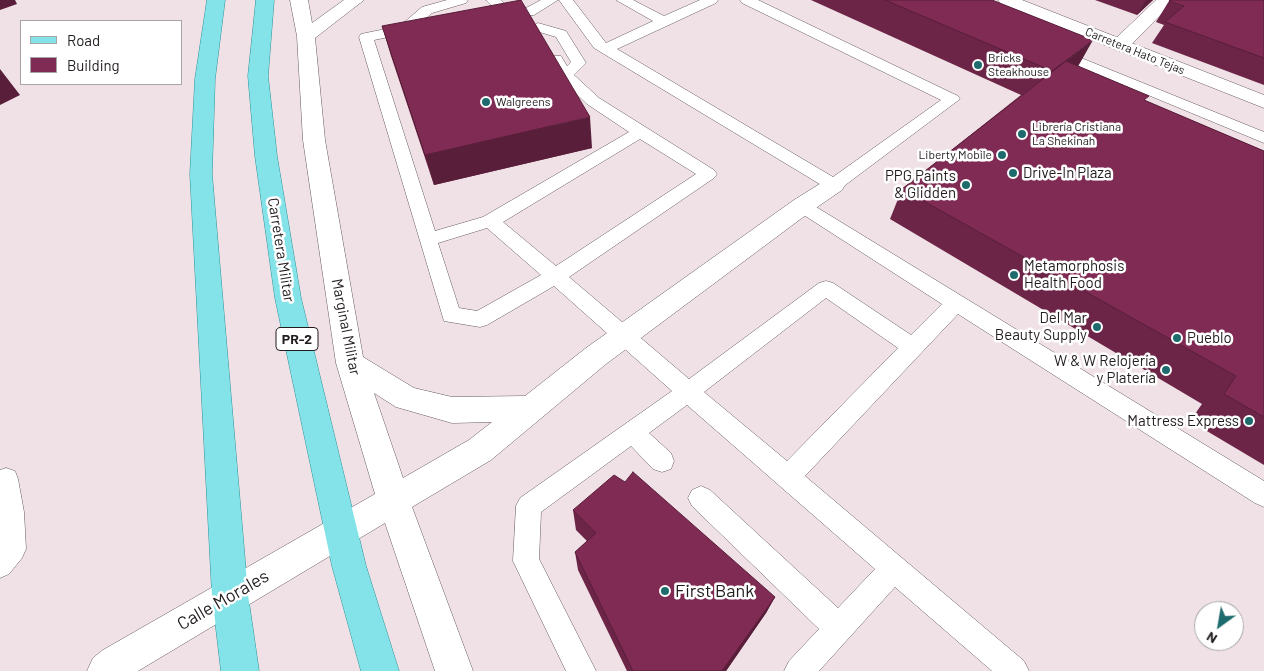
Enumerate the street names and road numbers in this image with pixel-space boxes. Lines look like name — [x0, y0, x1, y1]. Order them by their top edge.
street label: Carretera Hato Tejas — [1083, 24, 1187, 78]
street label: Carretera Militar — [264, 197, 298, 303]
street label: Marginal Militar — [328, 277, 364, 377]
road number: PR-2 — [276, 328, 318, 350]
street label: Calle Morales — [173, 565, 273, 635]

